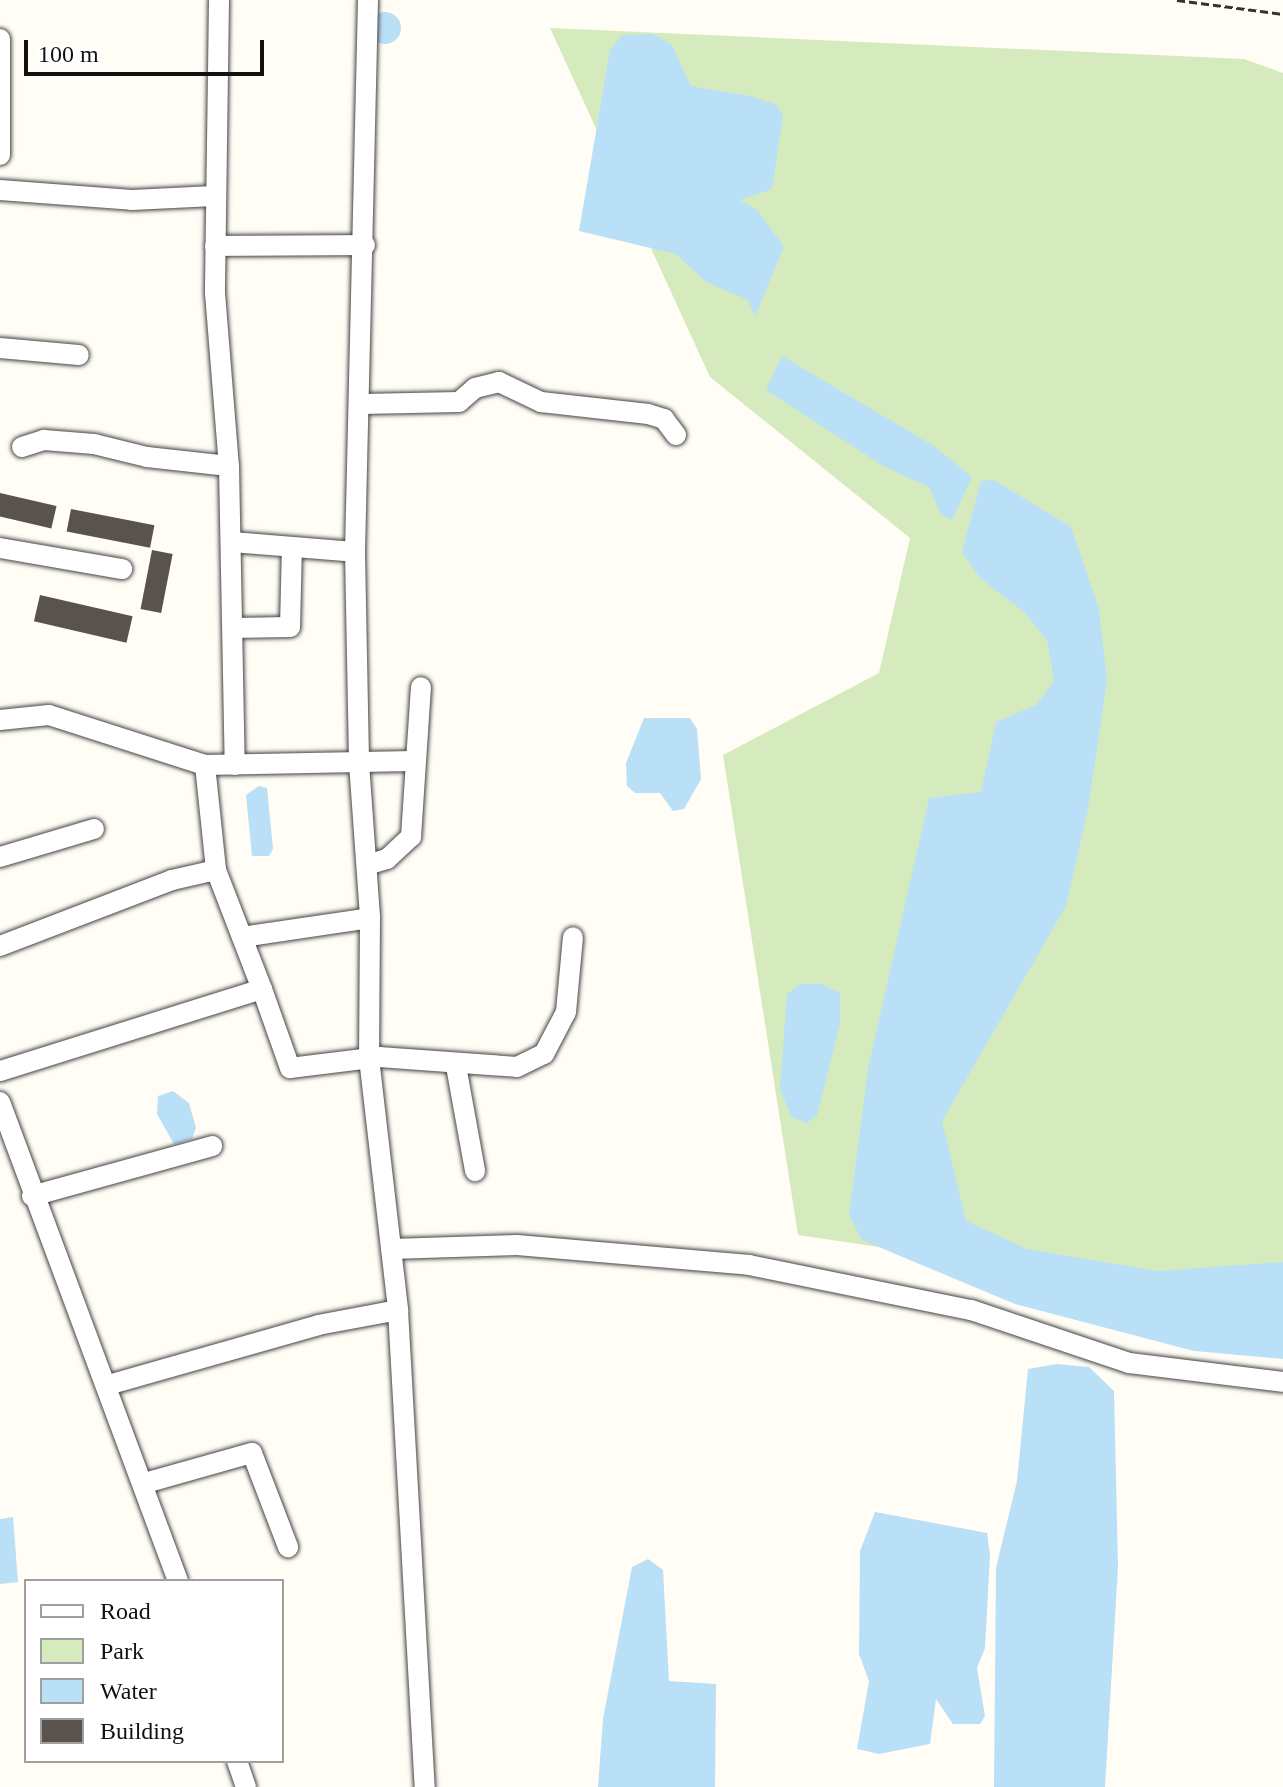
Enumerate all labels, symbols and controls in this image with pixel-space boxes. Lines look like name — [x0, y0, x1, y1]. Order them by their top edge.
scale bar — [28, 24, 268, 74]
text: 100 m — [38, 41, 99, 67]
legend — [24, 1579, 284, 1763]
text: Road — [100, 1598, 151, 1624]
text: Park — [100, 1638, 144, 1664]
text: Water — [100, 1678, 157, 1704]
text: Building — [100, 1718, 184, 1744]

